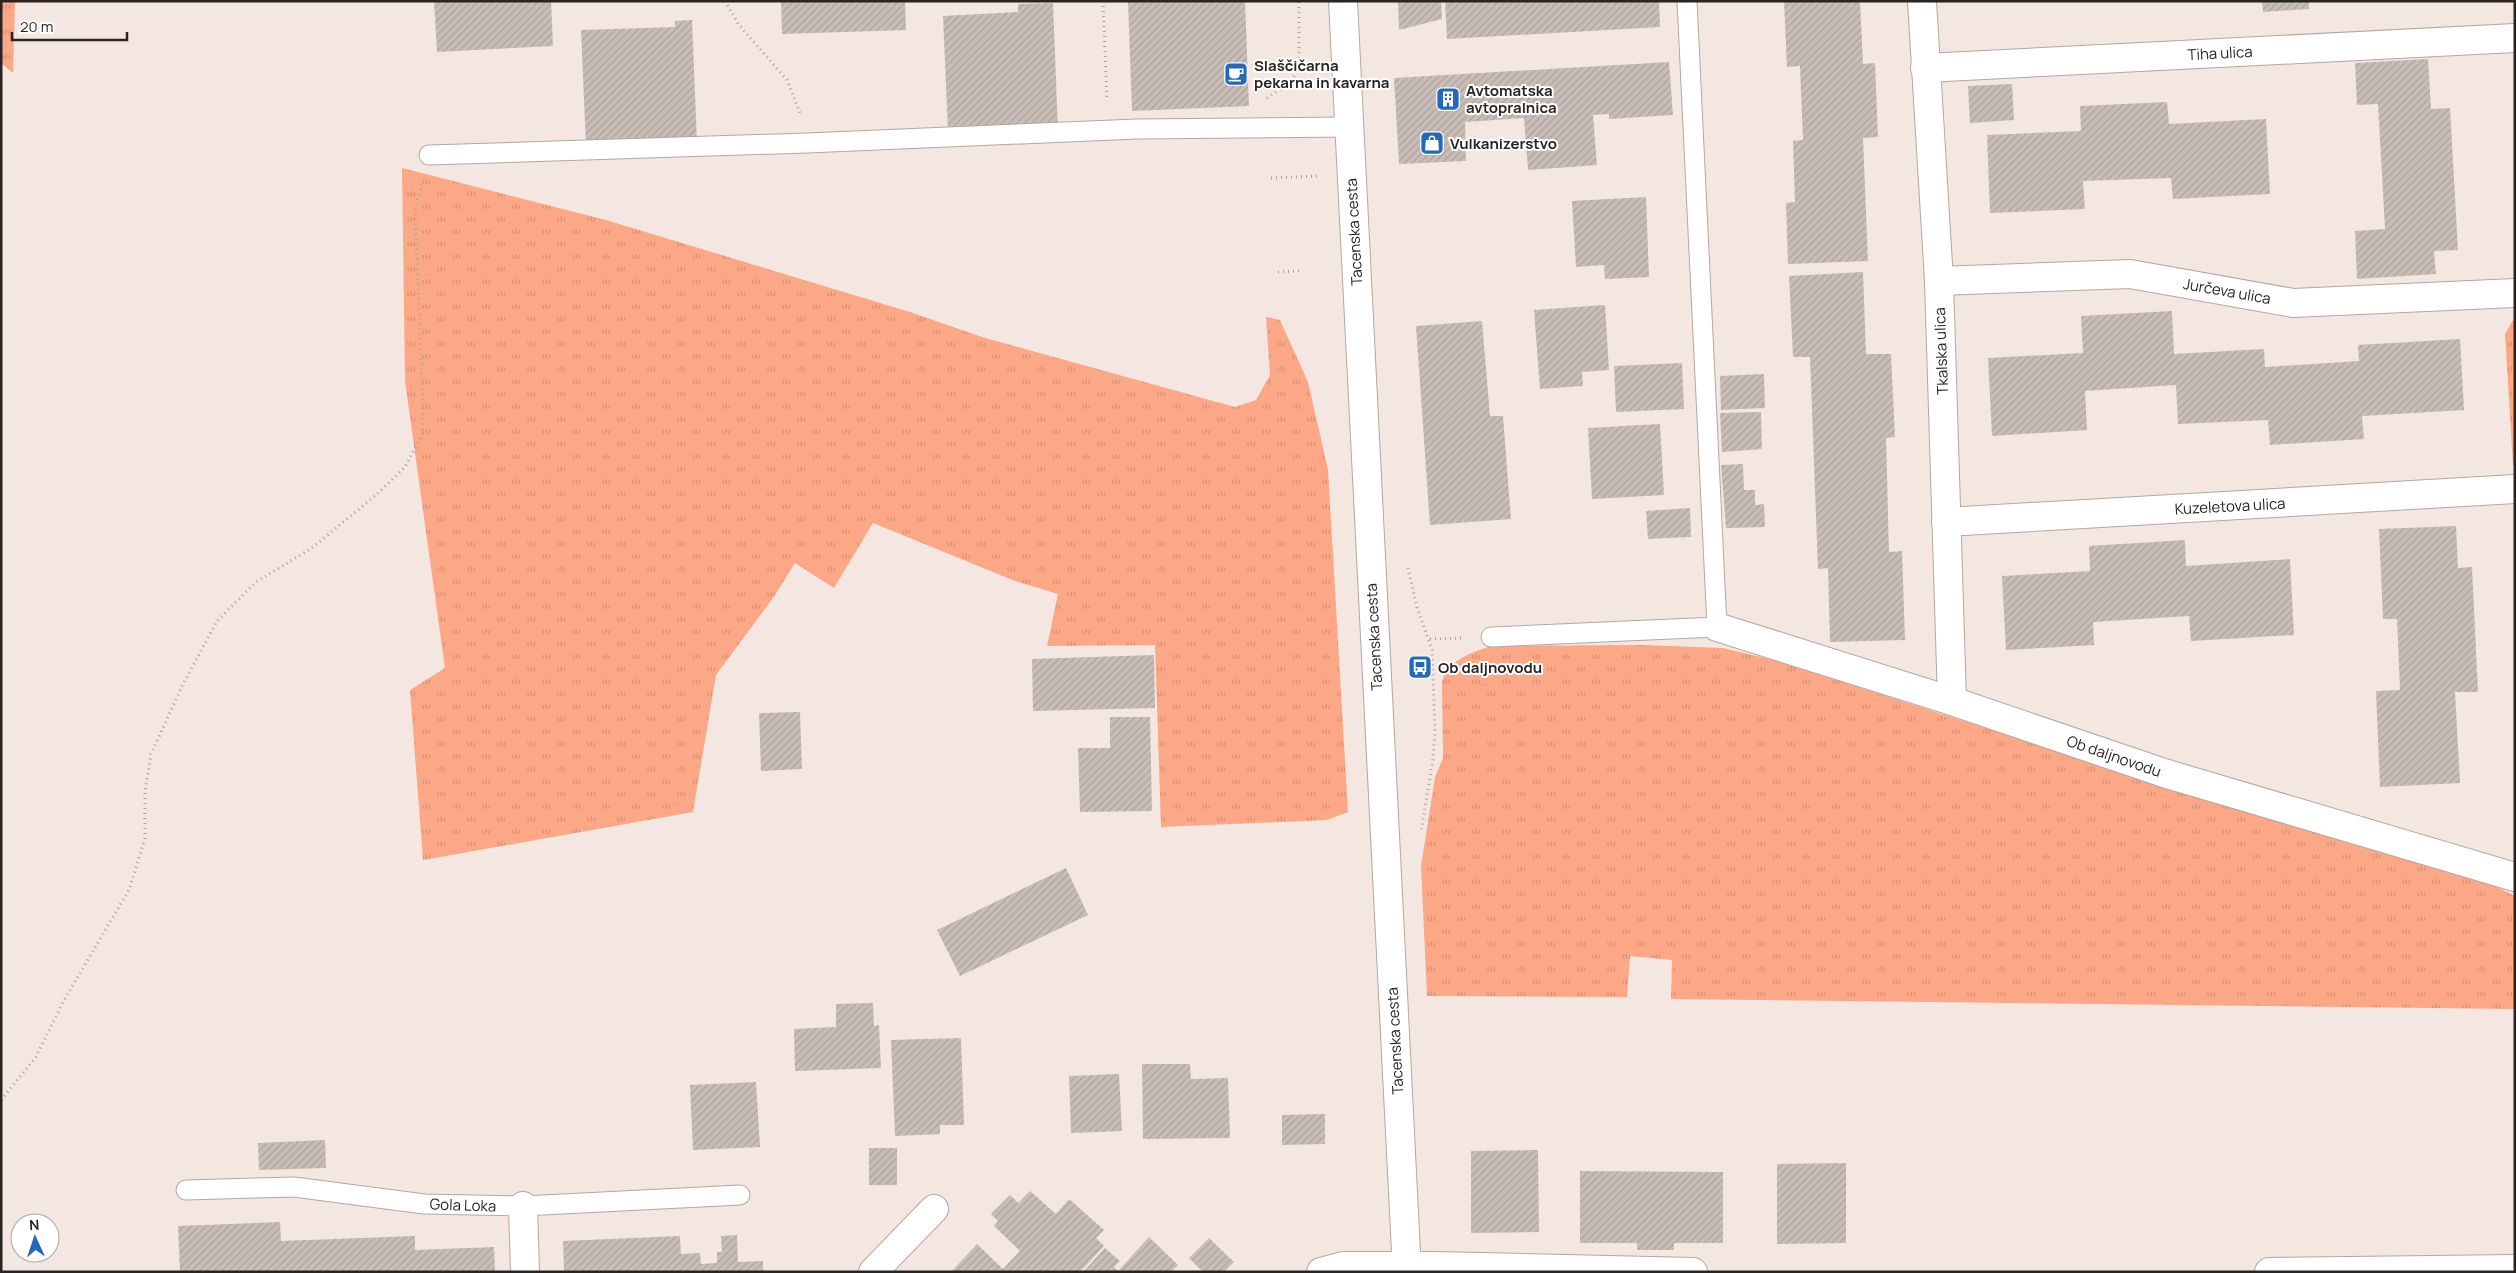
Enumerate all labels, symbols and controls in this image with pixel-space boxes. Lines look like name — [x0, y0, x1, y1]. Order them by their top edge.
scale bar — [12, 10, 128, 42]
text: 20 m — [20, 16, 53, 37]
street label: Tiha ulica — [2187, 41, 2253, 65]
place label: Slaščičarna pekarna in kavarna — [1254, 55, 1389, 93]
cafe icon: Slaščičarna pekarna in kavarna — [1223, 61, 1249, 87]
place label: Avtomatska avtopralnica — [1466, 80, 1557, 118]
building icon: Avtomatska avtopralnica — [1435, 86, 1461, 112]
shop icon: Vulkanizerstvo — [1419, 130, 1445, 156]
place label: Vulkanizerstvo — [1450, 133, 1557, 154]
street label: Tacenska cesta — [1341, 178, 1367, 286]
street label: Jurčeva ulica — [2182, 273, 2272, 309]
street label: Tkalska ulica — [1929, 307, 1953, 395]
street label: Kuzeletova ulica — [2174, 493, 2286, 519]
street label: Tacenska cesta — [1361, 583, 1387, 691]
bus stop icon: Ob daljnovodu — [1407, 654, 1433, 680]
place label: Ob daljnovodu — [1438, 657, 1542, 678]
street label: Ob daljnovodu — [2064, 730, 2164, 782]
street label: Tacenska cesta — [1382, 987, 1408, 1095]
street label: Gola Loka — [429, 1193, 497, 1217]
north arrow — [10, 1213, 60, 1263]
text: N — [29, 1215, 40, 1234]

